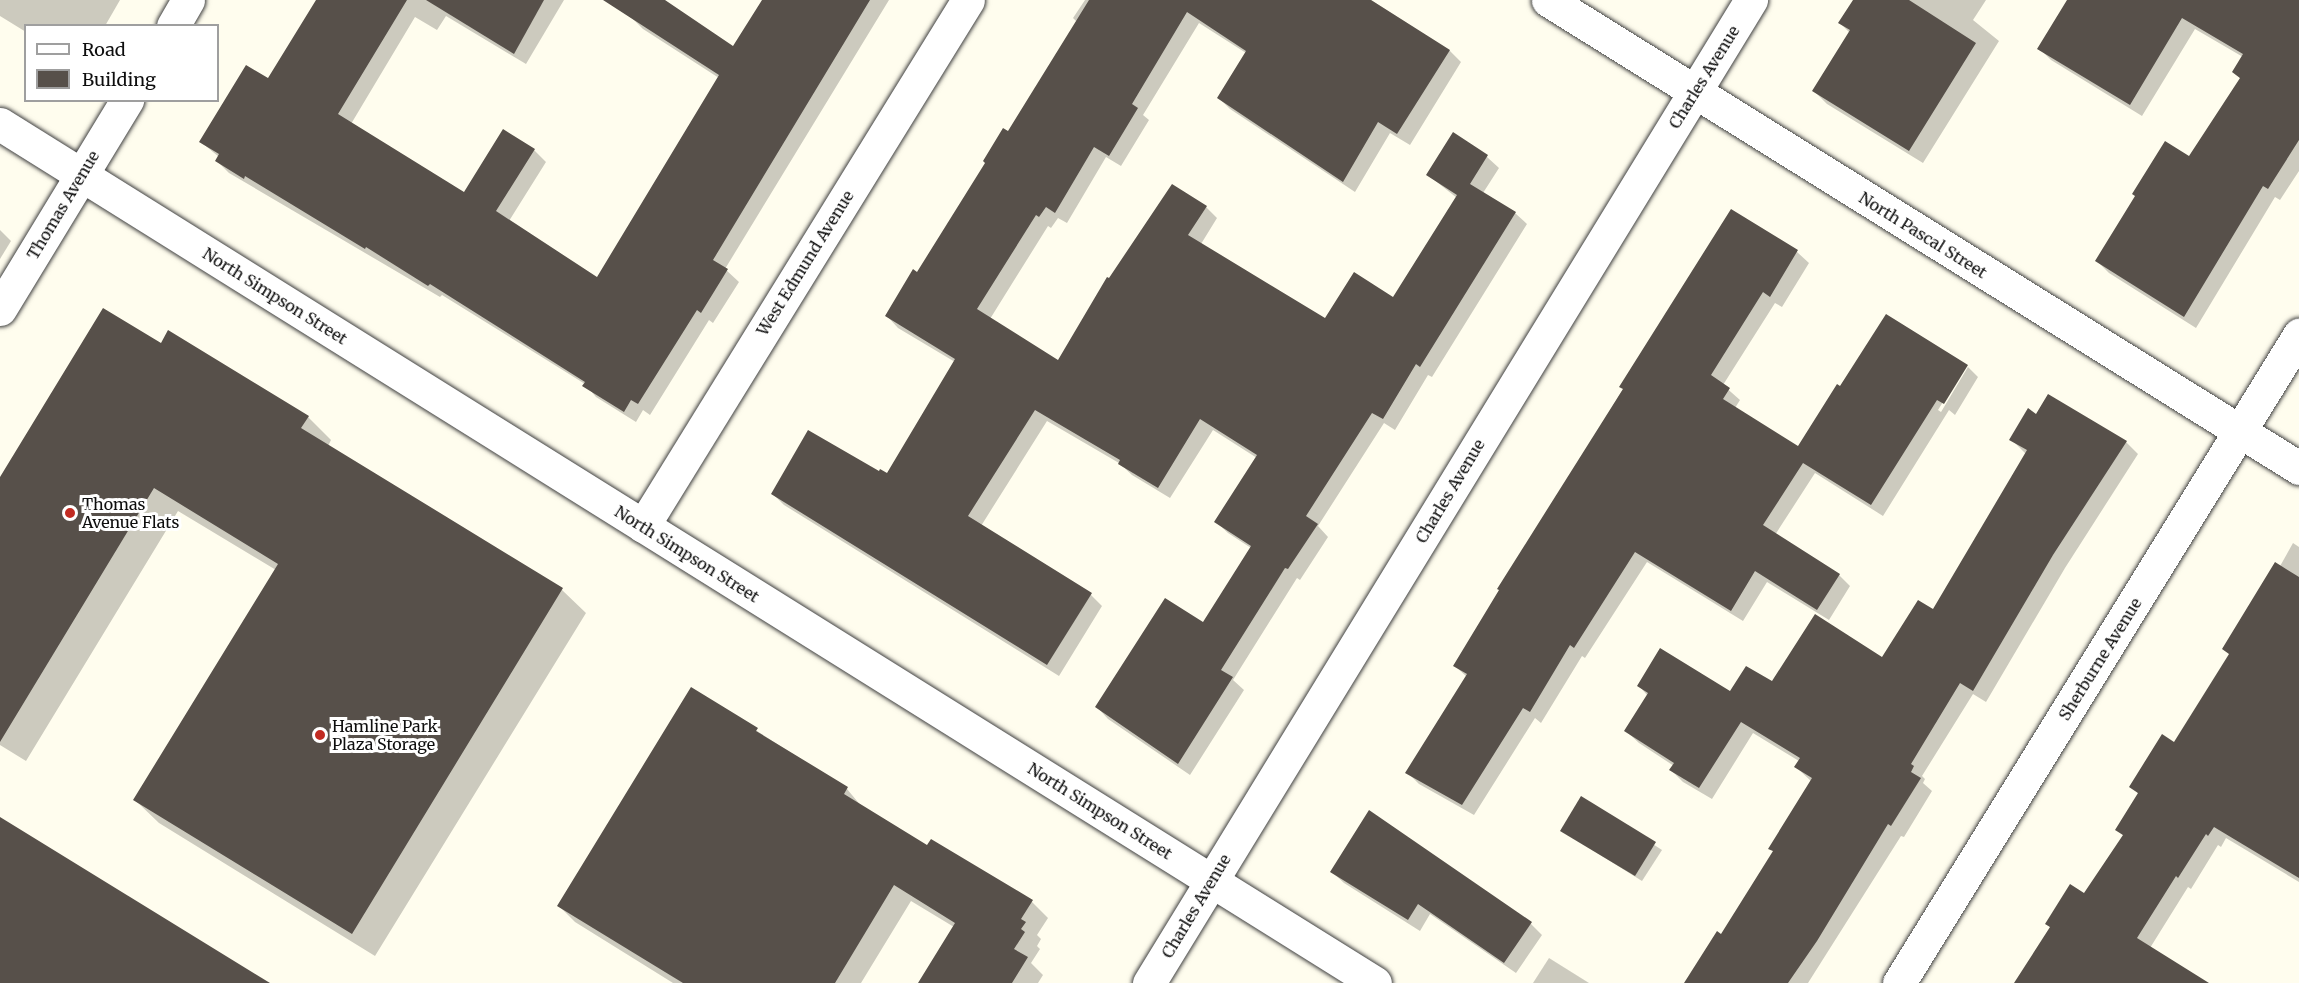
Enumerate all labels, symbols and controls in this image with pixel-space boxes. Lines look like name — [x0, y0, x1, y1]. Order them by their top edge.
street label: Charles Avenue — [1665, 22, 1743, 132]
legend — [24, 24, 219, 102]
text: Road — [82, 38, 126, 61]
text: Building — [82, 68, 156, 91]
street label: Thomas Avenue — [23, 147, 103, 263]
street label: West Edmund Avenue — [753, 187, 857, 339]
street label: North Pascal Street — [1856, 188, 1990, 282]
street label: North Simpson Street — [199, 244, 351, 348]
street label: Charles Avenue — [1411, 436, 1489, 546]
place label: Thomas Avenue Flats — [82, 494, 179, 532]
street label: North Simpson Street — [611, 502, 763, 606]
marker: Thomas Avenue Flats — [63, 506, 77, 520]
street label: Sherburne Avenue — [2055, 594, 2145, 724]
place label: Hamline Park Plaza Storage — [332, 716, 438, 754]
marker: Hamline Park Plaza Storage — [313, 728, 327, 742]
street label: North Simpson Street — [1024, 759, 1176, 863]
street label: Charles Avenue — [1157, 851, 1235, 961]

